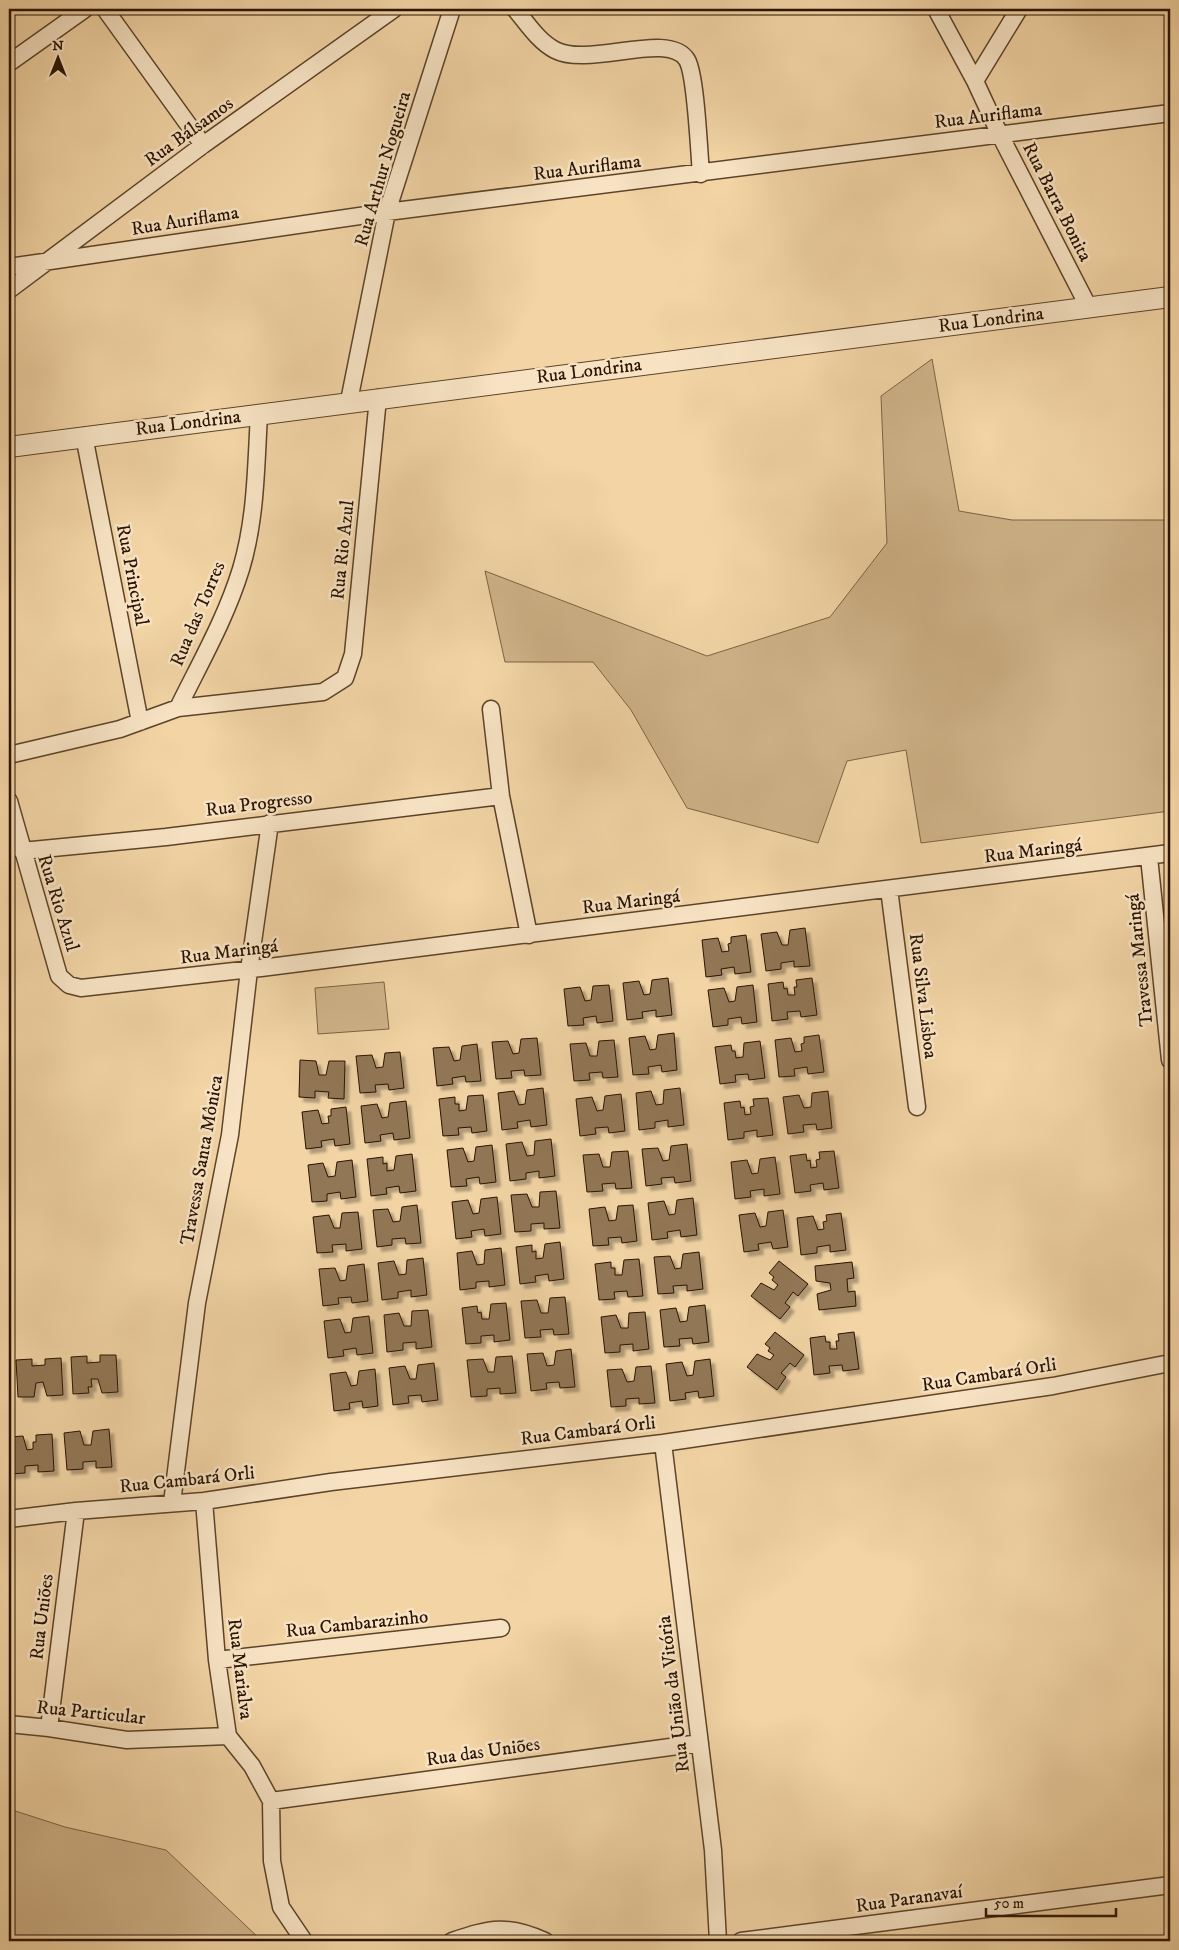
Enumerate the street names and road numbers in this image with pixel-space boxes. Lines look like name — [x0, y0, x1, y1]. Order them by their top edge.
street label: Rua Arthur Nogueira — [350, 89, 416, 249]
street label: Rua Bálsamos — [140, 92, 238, 172]
street label: Rua Auriflama — [933, 98, 1043, 134]
street label: Rua Barra Bonita — [1017, 139, 1097, 265]
street label: Rua Auriflama — [532, 150, 642, 186]
street label: Rua Auriflama — [130, 201, 240, 241]
street label: Rua Londrina — [937, 302, 1045, 338]
street label: Rua Londrina — [535, 353, 643, 389]
street label: Rua Londrina — [134, 405, 242, 441]
street label: Rua Rio Azul — [326, 499, 360, 601]
street label: Rua Principal — [111, 522, 153, 628]
street label: Rua das Torres — [166, 558, 230, 670]
street label: Rua Progresso — [204, 786, 314, 822]
street label: Rua Maringá — [983, 834, 1083, 868]
street label: Rua Rio Azul — [32, 852, 84, 954]
street label: Rua Maringá — [581, 885, 681, 919]
street label: Travessa Maringá — [1122, 893, 1158, 1027]
street label: Rua Silva Lisboa — [904, 932, 942, 1060]
street label: Rua Maringá — [179, 935, 279, 969]
street label: Travessa Santa Mônica — [176, 1073, 228, 1247]
street label: Rua Cambará Orli — [920, 1353, 1058, 1397]
street label: Rua Cambará Orli — [519, 1411, 657, 1451]
street label: Rua Cambará Orli — [118, 1461, 256, 1499]
street label: Rua Uniões — [25, 1573, 59, 1661]
street label: Rua Cambarazinho — [285, 1605, 429, 1643]
street label: Rua União da Vitória — [653, 1614, 695, 1774]
street label: Rua Marialva — [222, 1617, 258, 1721]
street label: Rua Particular — [35, 1696, 147, 1730]
street label: Rua das Uniões — [425, 1733, 541, 1771]
street label: Rua Paranavaí — [854, 1880, 965, 1918]

